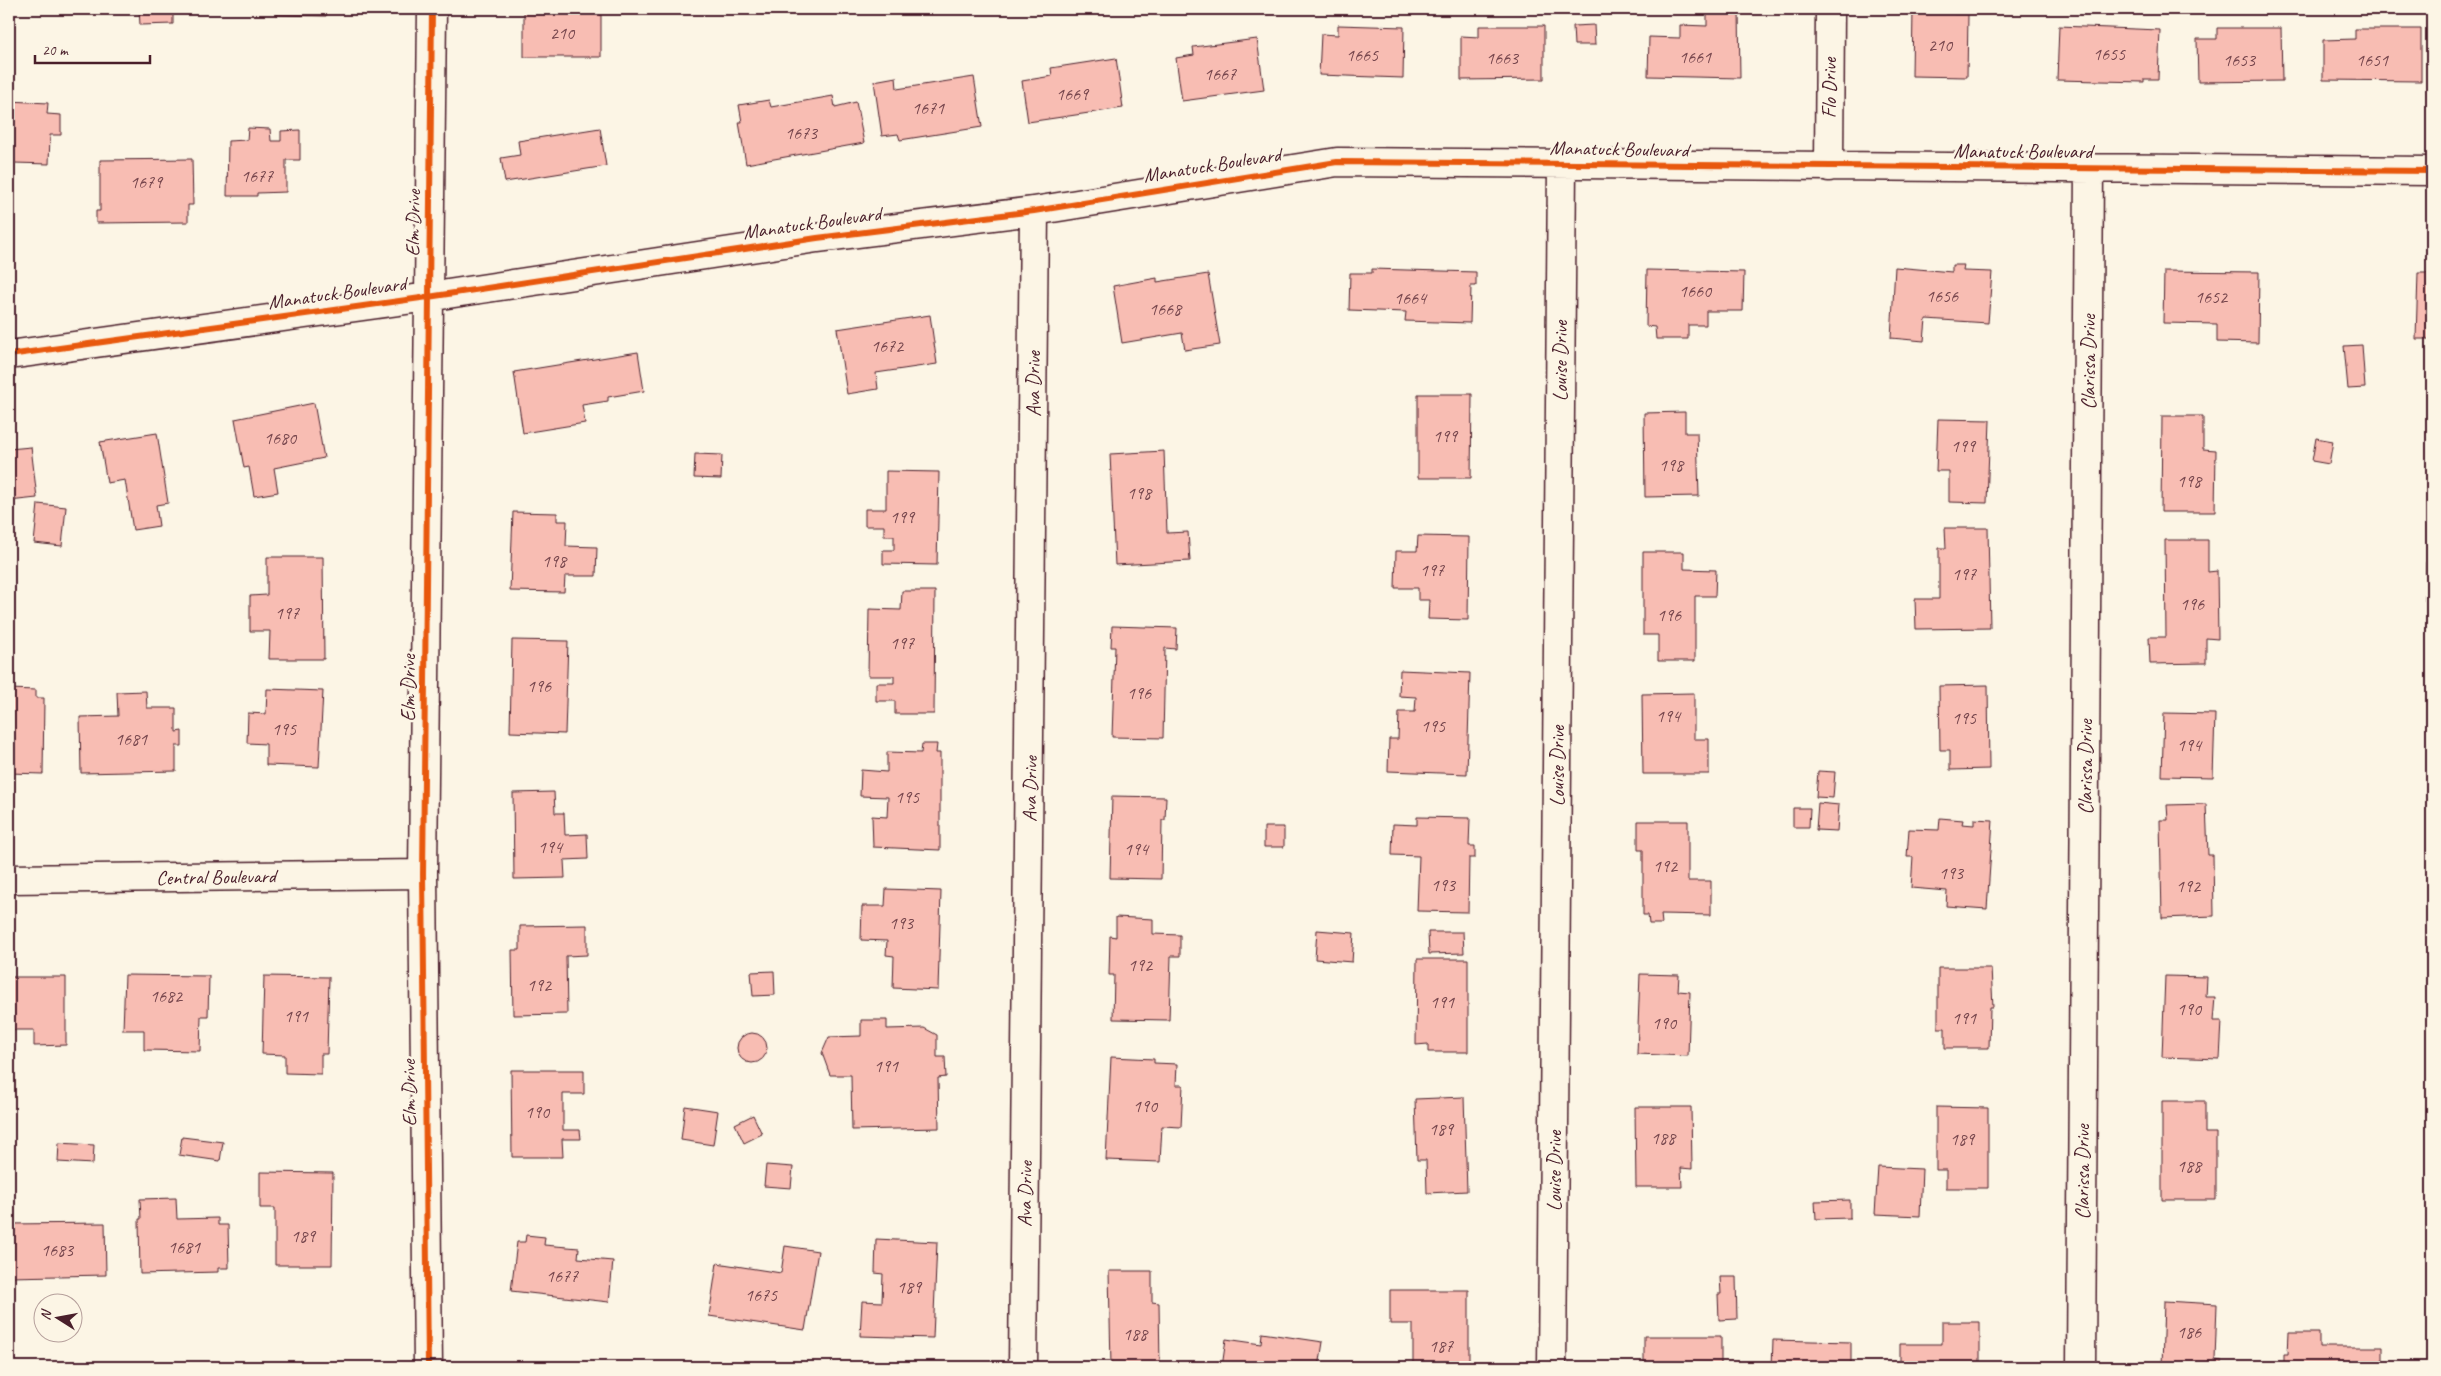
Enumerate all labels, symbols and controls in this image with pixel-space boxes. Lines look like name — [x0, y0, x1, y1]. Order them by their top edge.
house number: 210 — [550, 22, 576, 44]
scale bar — [35, 32, 150, 64]
house number: 210 — [1928, 34, 1954, 56]
text: 20 m — [42, 41, 69, 60]
house number: 1655 — [2093, 43, 2126, 65]
house number: 1665 — [1346, 44, 1379, 66]
house number: 1661 — [1679, 46, 1712, 68]
house number: 1663 — [1486, 47, 1520, 69]
house number: 1653 — [2223, 49, 2257, 71]
house number: 1651 — [2356, 49, 2389, 71]
street label: Flo Drive — [1817, 56, 1842, 118]
house number: 1667 — [1204, 63, 1237, 85]
house number: 1669 — [1056, 83, 1090, 105]
house number: 1671 — [912, 97, 945, 119]
house number: 1673 — [785, 122, 819, 144]
street label: Manatuck Boulevard — [1549, 135, 1692, 163]
street label: Manatuck Boulevard — [1954, 139, 2096, 164]
street label: Manatuck Boulevard — [1141, 141, 1286, 188]
house number: 1677 — [241, 165, 274, 187]
house number: 1679 — [130, 171, 164, 193]
street label: Elm Drive — [400, 188, 426, 257]
street label: Manatuck Boulevard — [741, 201, 886, 245]
street label: Manatuck Boulevard — [266, 271, 411, 315]
house number: 1660 — [1679, 280, 1713, 302]
house number: 1656 — [1926, 285, 1959, 307]
house number: 1652 — [2195, 286, 2229, 308]
house number: 1664 — [1394, 287, 1428, 309]
house number: 1668 — [1149, 298, 1183, 320]
street label: Clarissa Drive — [2076, 313, 2101, 409]
street label: Louise Drive — [1548, 319, 1573, 401]
house number: 1672 — [871, 335, 905, 357]
street label: Ava Drive — [1021, 350, 1046, 417]
house number: 199 — [1433, 425, 1459, 447]
house number: 1680 — [264, 427, 298, 449]
house number: 199 — [1951, 435, 1977, 457]
house number: 198 — [1659, 454, 1685, 476]
house number: 198 — [2177, 470, 2203, 492]
house number: 198 — [1127, 482, 1153, 504]
house number: 199 — [890, 506, 916, 528]
house number: 198 — [542, 550, 568, 572]
house number: 197 — [1420, 559, 1445, 581]
house number: 197 — [1952, 563, 1977, 585]
house number: 196 — [2180, 593, 2205, 615]
house number: 197 — [275, 602, 300, 624]
house number: 196 — [1657, 604, 1682, 626]
house number: 197 — [890, 632, 915, 654]
street label: Elm Drive — [396, 653, 421, 721]
house number: 196 — [527, 675, 552, 697]
house number: 196 — [1127, 682, 1152, 704]
house number: 194 — [1656, 705, 1682, 727]
house number: 195 — [1952, 707, 1977, 729]
house number: 195 — [1421, 715, 1446, 737]
house number: 195 — [272, 718, 297, 740]
street label: Clarissa Drive — [2073, 718, 2098, 814]
street label: Louise Drive — [1545, 724, 1570, 806]
house number: 1681 — [115, 728, 148, 750]
house number: 194 — [2177, 734, 2203, 756]
street label: Ava Drive — [1017, 755, 1043, 822]
house number: 195 — [895, 786, 920, 808]
house number: 194 — [538, 836, 564, 858]
house number: 194 — [1124, 838, 1150, 860]
house number: 192 — [1653, 855, 1679, 877]
house number: 193 — [1939, 862, 1965, 884]
street label: Central Boulevard — [156, 863, 279, 891]
house number: 193 — [1431, 874, 1457, 896]
house number: 192 — [2176, 875, 2202, 897]
house number: 193 — [889, 912, 915, 934]
house number: 192 — [1128, 954, 1154, 976]
house number: 192 — [527, 974, 553, 996]
house number: 1682 — [150, 985, 184, 1007]
house number: 191 — [1430, 991, 1455, 1013]
house number: 190 — [2177, 998, 2203, 1020]
house number: 191 — [284, 1005, 309, 1027]
house number: 191 — [1952, 1007, 1977, 1029]
house number: 190 — [1652, 1012, 1678, 1034]
house number: 191 — [874, 1055, 899, 1077]
street label: Elm Drive — [396, 1058, 422, 1127]
house number: 190 — [1133, 1095, 1159, 1117]
house number: 190 — [525, 1101, 551, 1123]
house number: 189 — [1429, 1118, 1455, 1140]
street label: Clarissa Drive — [2070, 1123, 2095, 1219]
house number: 188 — [1651, 1127, 1677, 1149]
house number: 189 — [1950, 1128, 1976, 1150]
street label: Louise Drive — [1542, 1129, 1567, 1211]
house number: 188 — [2177, 1155, 2203, 1177]
street label: Ava Drive — [1012, 1160, 1038, 1227]
house number: 189 — [291, 1225, 317, 1247]
house number: 1681 — [168, 1236, 201, 1258]
house number: 1683 — [41, 1239, 75, 1261]
house number: 1677 — [546, 1265, 579, 1287]
house number: 189 — [897, 1276, 923, 1298]
house number: 1675 — [745, 1284, 778, 1306]
north arrow — [32, 1294, 82, 1344]
text: N — [37, 1307, 55, 1321]
house number: 186 — [2177, 1321, 2202, 1343]
house number: 188 — [1123, 1323, 1149, 1345]
house number: 187 — [1429, 1335, 1454, 1357]

